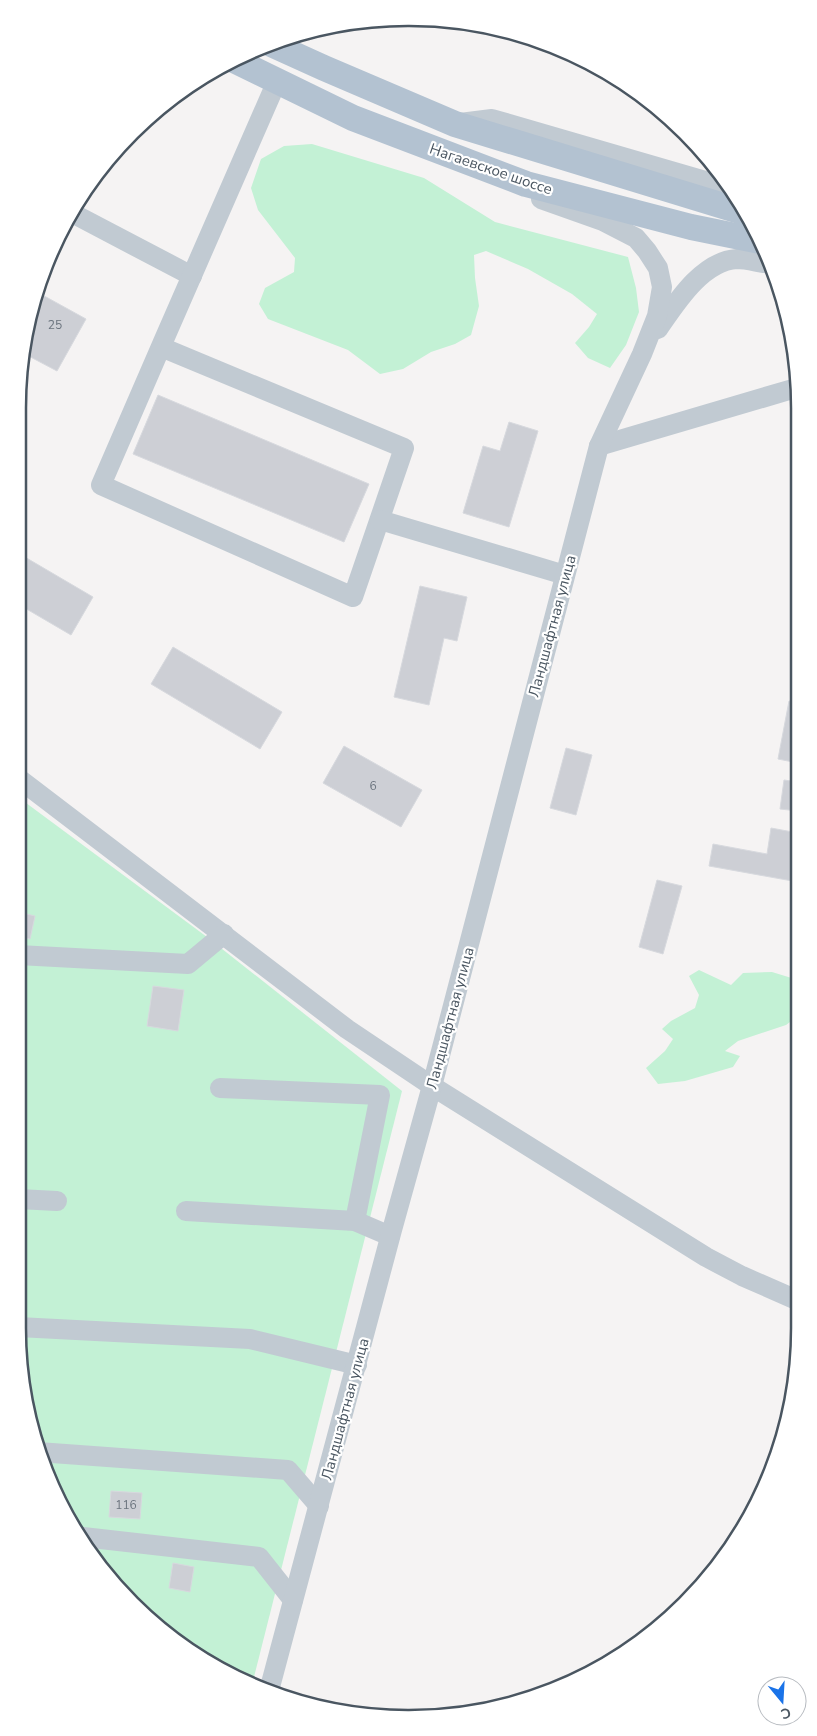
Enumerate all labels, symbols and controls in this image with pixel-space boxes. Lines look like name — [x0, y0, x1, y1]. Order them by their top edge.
street label: Нагаевское шоссе — [427, 139, 555, 199]
house number: 25 — [48, 317, 62, 333]
street label: Ландшафтная улица — [523, 553, 581, 699]
house number: 6 — [369, 778, 377, 794]
street label: Ландшафтная улица — [421, 945, 479, 1091]
street label: Ландшафтная улица — [316, 1336, 374, 1482]
house number: 116 — [115, 1497, 137, 1513]
north arrow — [757, 1676, 807, 1726]
text: С — [778, 1702, 793, 1724]

